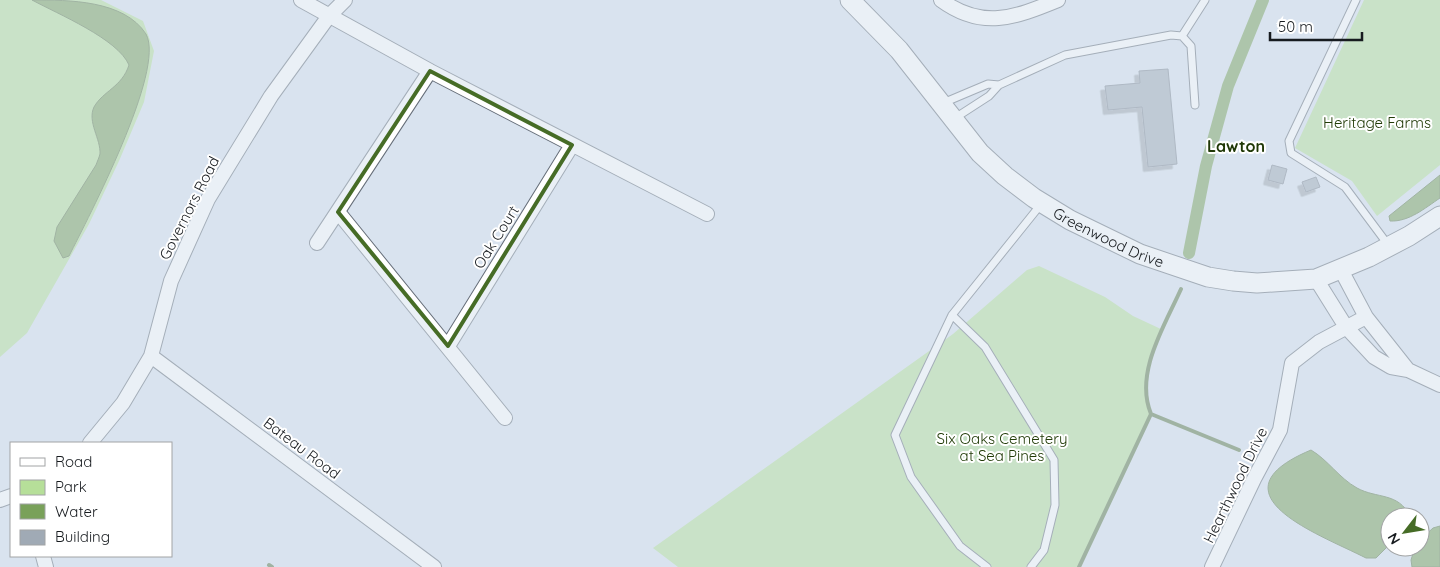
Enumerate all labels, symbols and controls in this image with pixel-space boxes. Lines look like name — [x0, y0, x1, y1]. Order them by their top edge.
scale bar — [1270, 10, 1362, 42]
text: 50 m — [1278, 17, 1313, 36]
park label: Heritage Farms — [1323, 113, 1431, 132]
district label: Lawton — [1207, 136, 1265, 156]
street label: Governors Road — [155, 153, 223, 263]
street label: Oak Court — [469, 202, 523, 272]
street label: Greenwood Drive — [1050, 203, 1166, 271]
street label: Bateau Road — [260, 413, 344, 483]
street label: Hearthwood Drive — [1199, 424, 1271, 546]
park label: Six Oaks Cemetery at Sea Pines — [937, 429, 1067, 465]
legend — [10, 442, 172, 557]
text: Road — [55, 452, 92, 471]
text: Park — [55, 477, 87, 496]
text: Water — [55, 502, 98, 521]
north arrow — [1380, 507, 1430, 557]
text: Building — [55, 527, 110, 546]
text: N — [1383, 530, 1404, 548]

